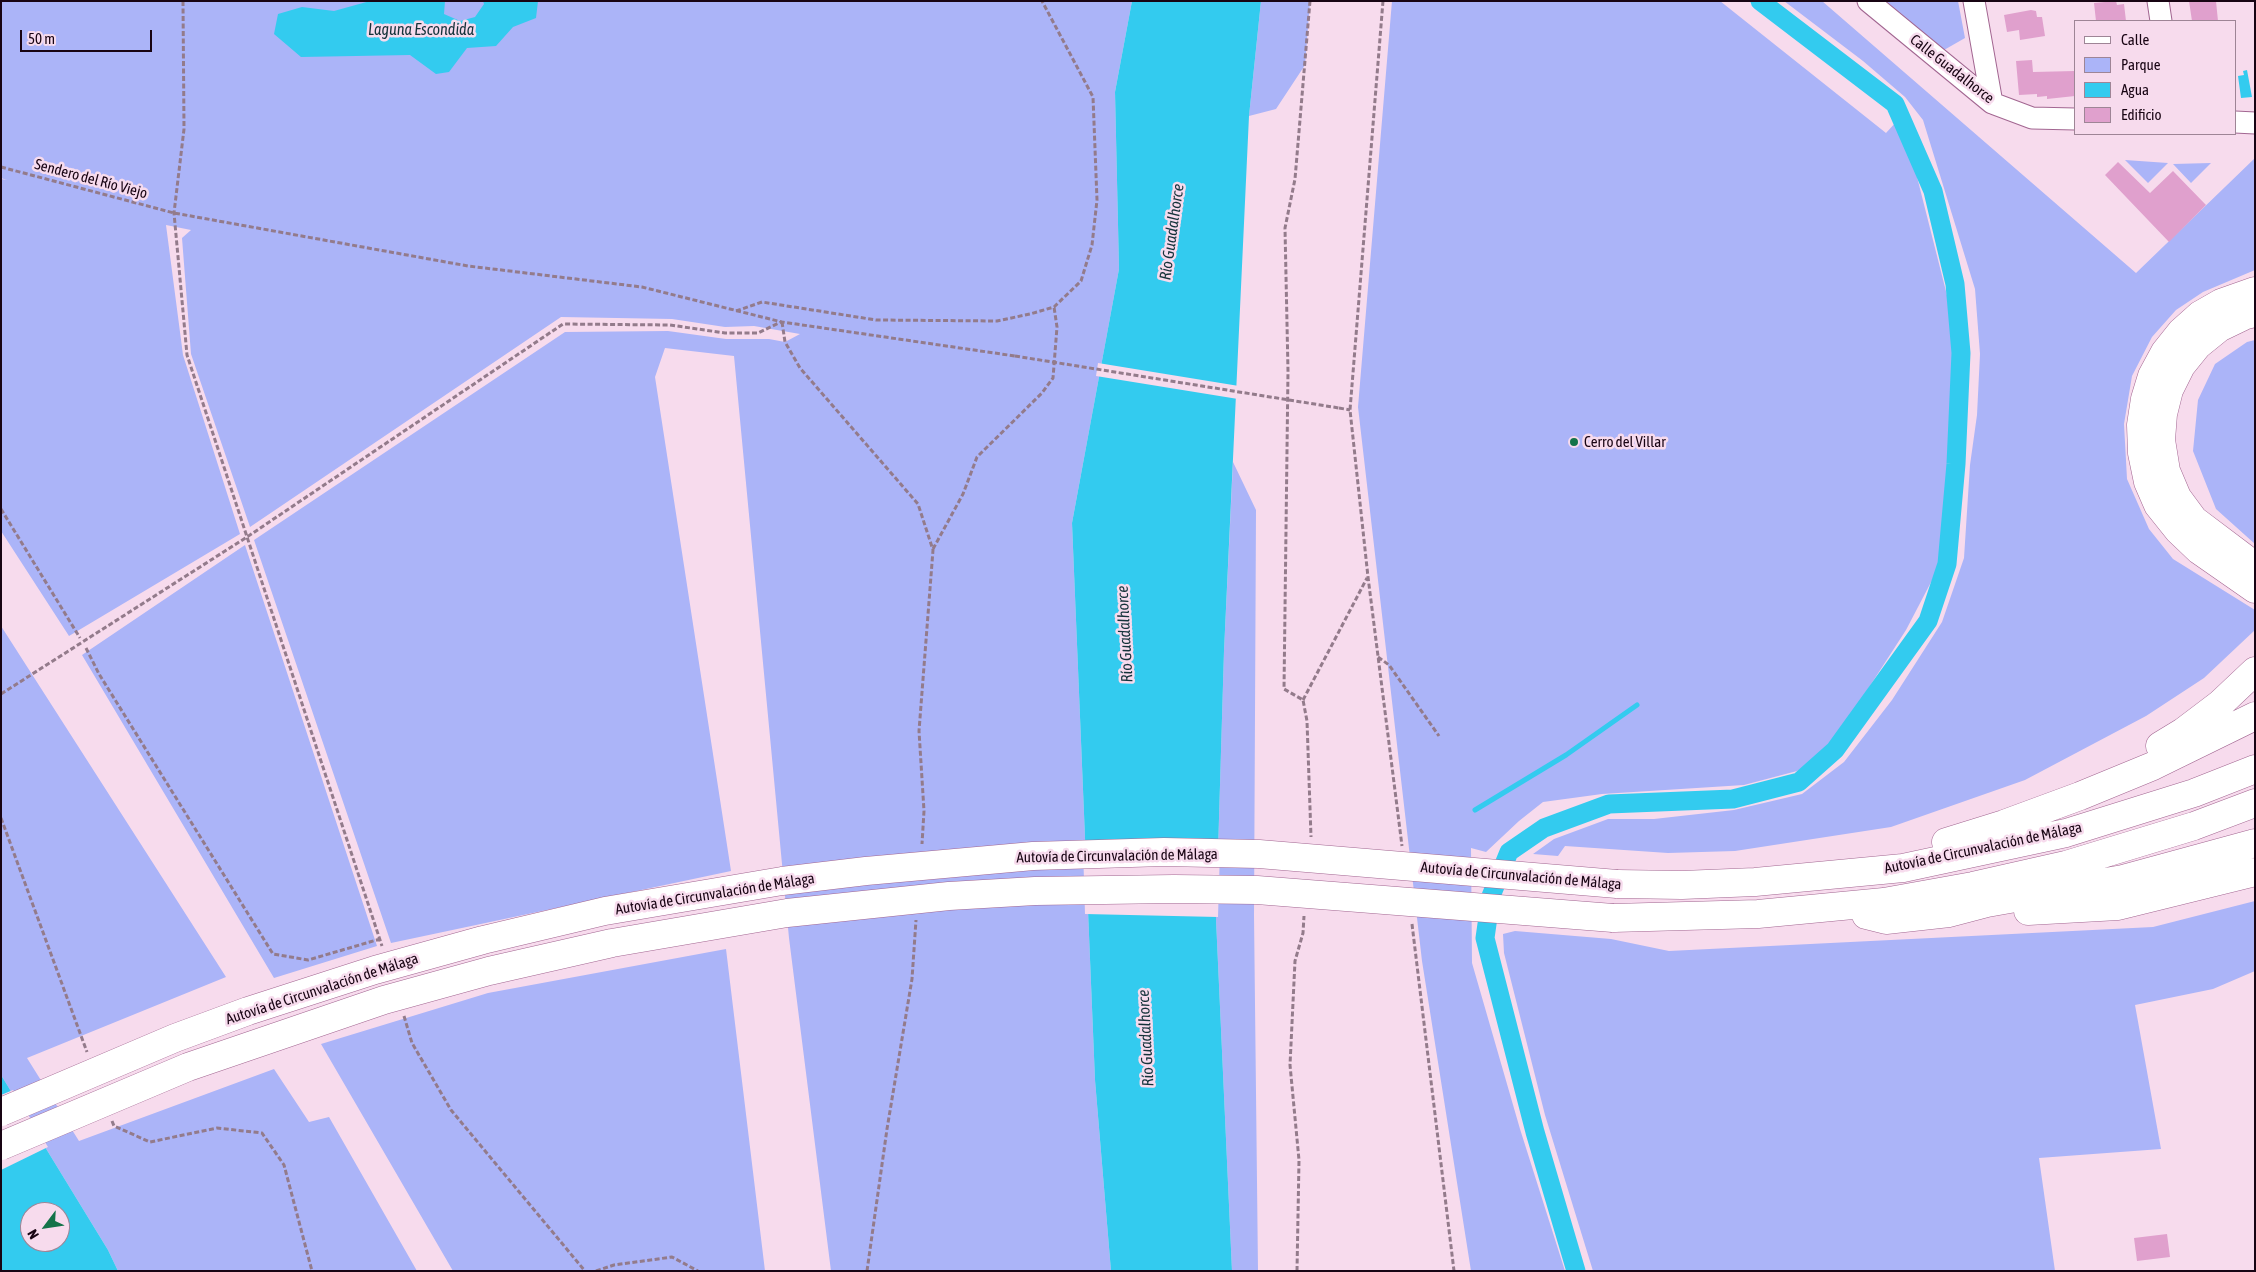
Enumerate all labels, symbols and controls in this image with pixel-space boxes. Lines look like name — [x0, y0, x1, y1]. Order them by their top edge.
scale bar — [22, 20, 155, 52]
water label: Laguna Escondida — [368, 20, 474, 40]
legend — [2074, 20, 2236, 135]
text: 50 m — [28, 30, 55, 47]
street label: Calle Guadalhorce — [1906, 31, 1998, 107]
text: Calle — [2121, 31, 2149, 48]
text: Parque — [2121, 56, 2161, 73]
text: Agua — [2121, 81, 2149, 98]
text: Edificio — [2121, 106, 2162, 123]
street label: Sendero del Río Viejo — [33, 155, 149, 203]
water label: Río Guadalhorce — [1156, 183, 1188, 281]
place label: Cerro del Villar — [1584, 433, 1666, 451]
marker: Cerro del Villar — [1568, 436, 1580, 448]
water label: Río Guadalhorce — [1113, 585, 1137, 683]
street label: Autovía de Circunvalación de Málaga — [1883, 818, 2083, 878]
street label: Autovía de Circunvalación de Málaga — [1016, 845, 1218, 867]
street label: Autovía de Circunvalación de Málaga — [1420, 858, 1622, 894]
street label: Autovía de Circunvalación de Málaga — [614, 869, 816, 919]
street label: Autovía de Circunvalación de Málaga — [223, 949, 421, 1029]
water label: Río Guadalhorce — [1134, 989, 1158, 1087]
north arrow — [20, 1202, 70, 1252]
text: N — [24, 1227, 42, 1242]

